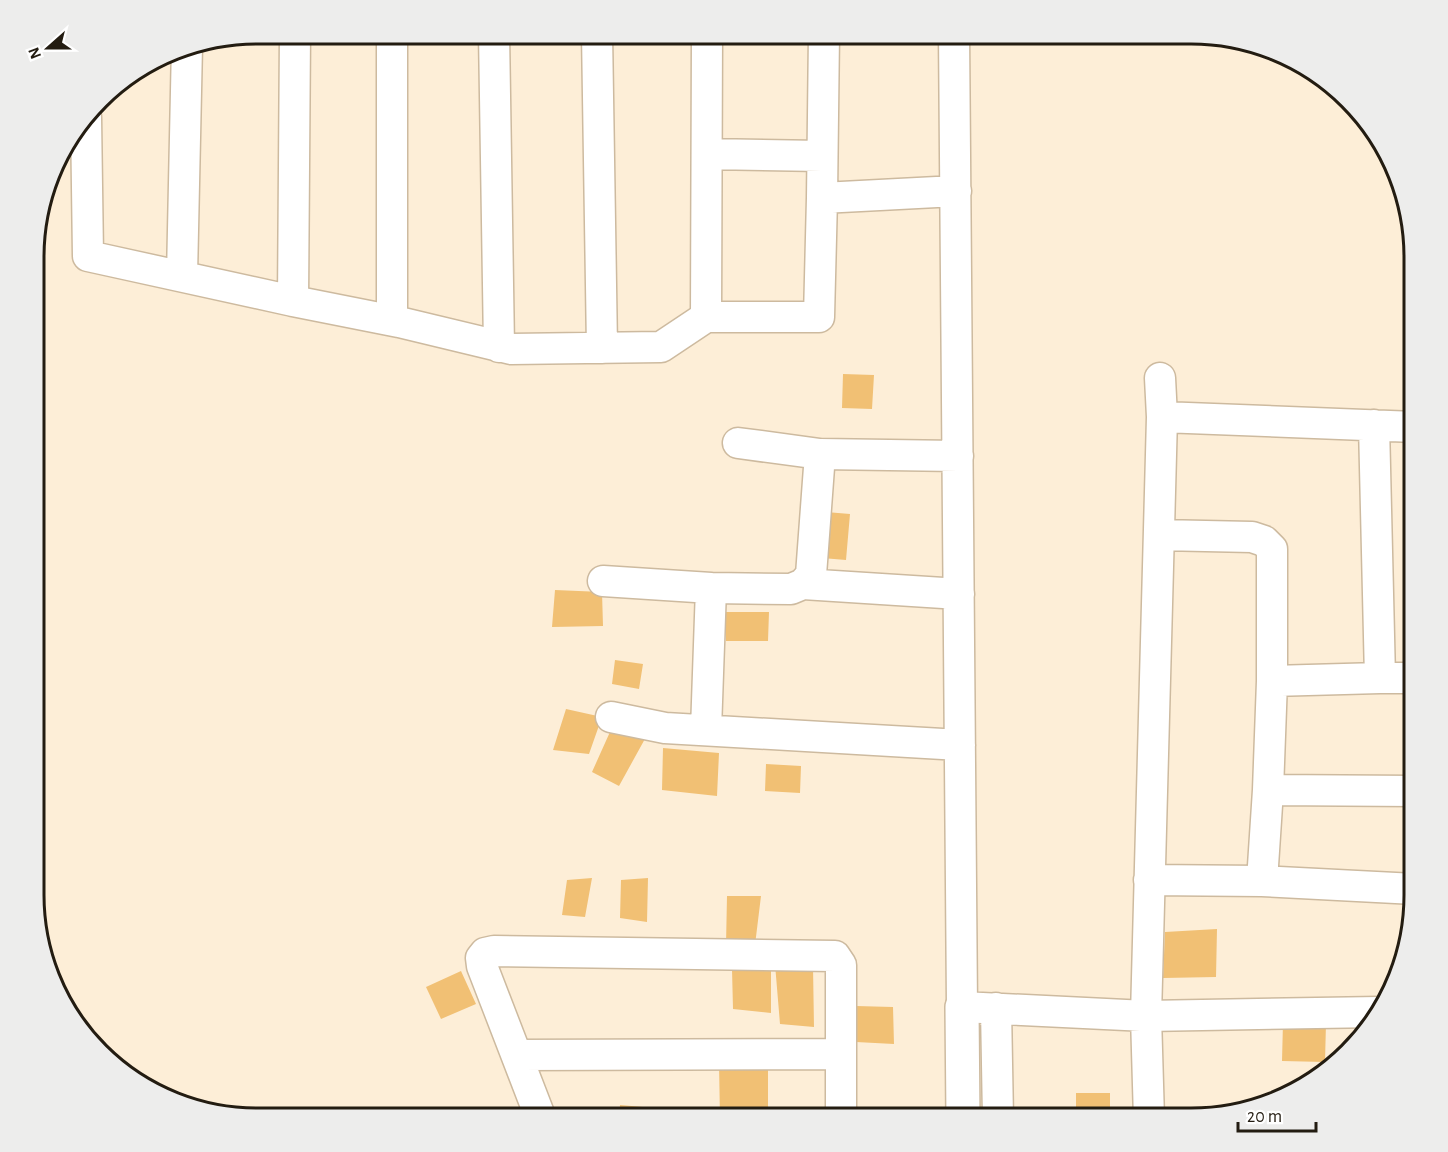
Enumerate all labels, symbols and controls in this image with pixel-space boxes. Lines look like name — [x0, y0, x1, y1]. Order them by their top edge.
north arrow — [18, 18, 78, 78]
text: N — [25, 45, 44, 61]
scale bar — [1238, 1095, 1316, 1133]
text: 20 m — [1247, 1108, 1282, 1126]

